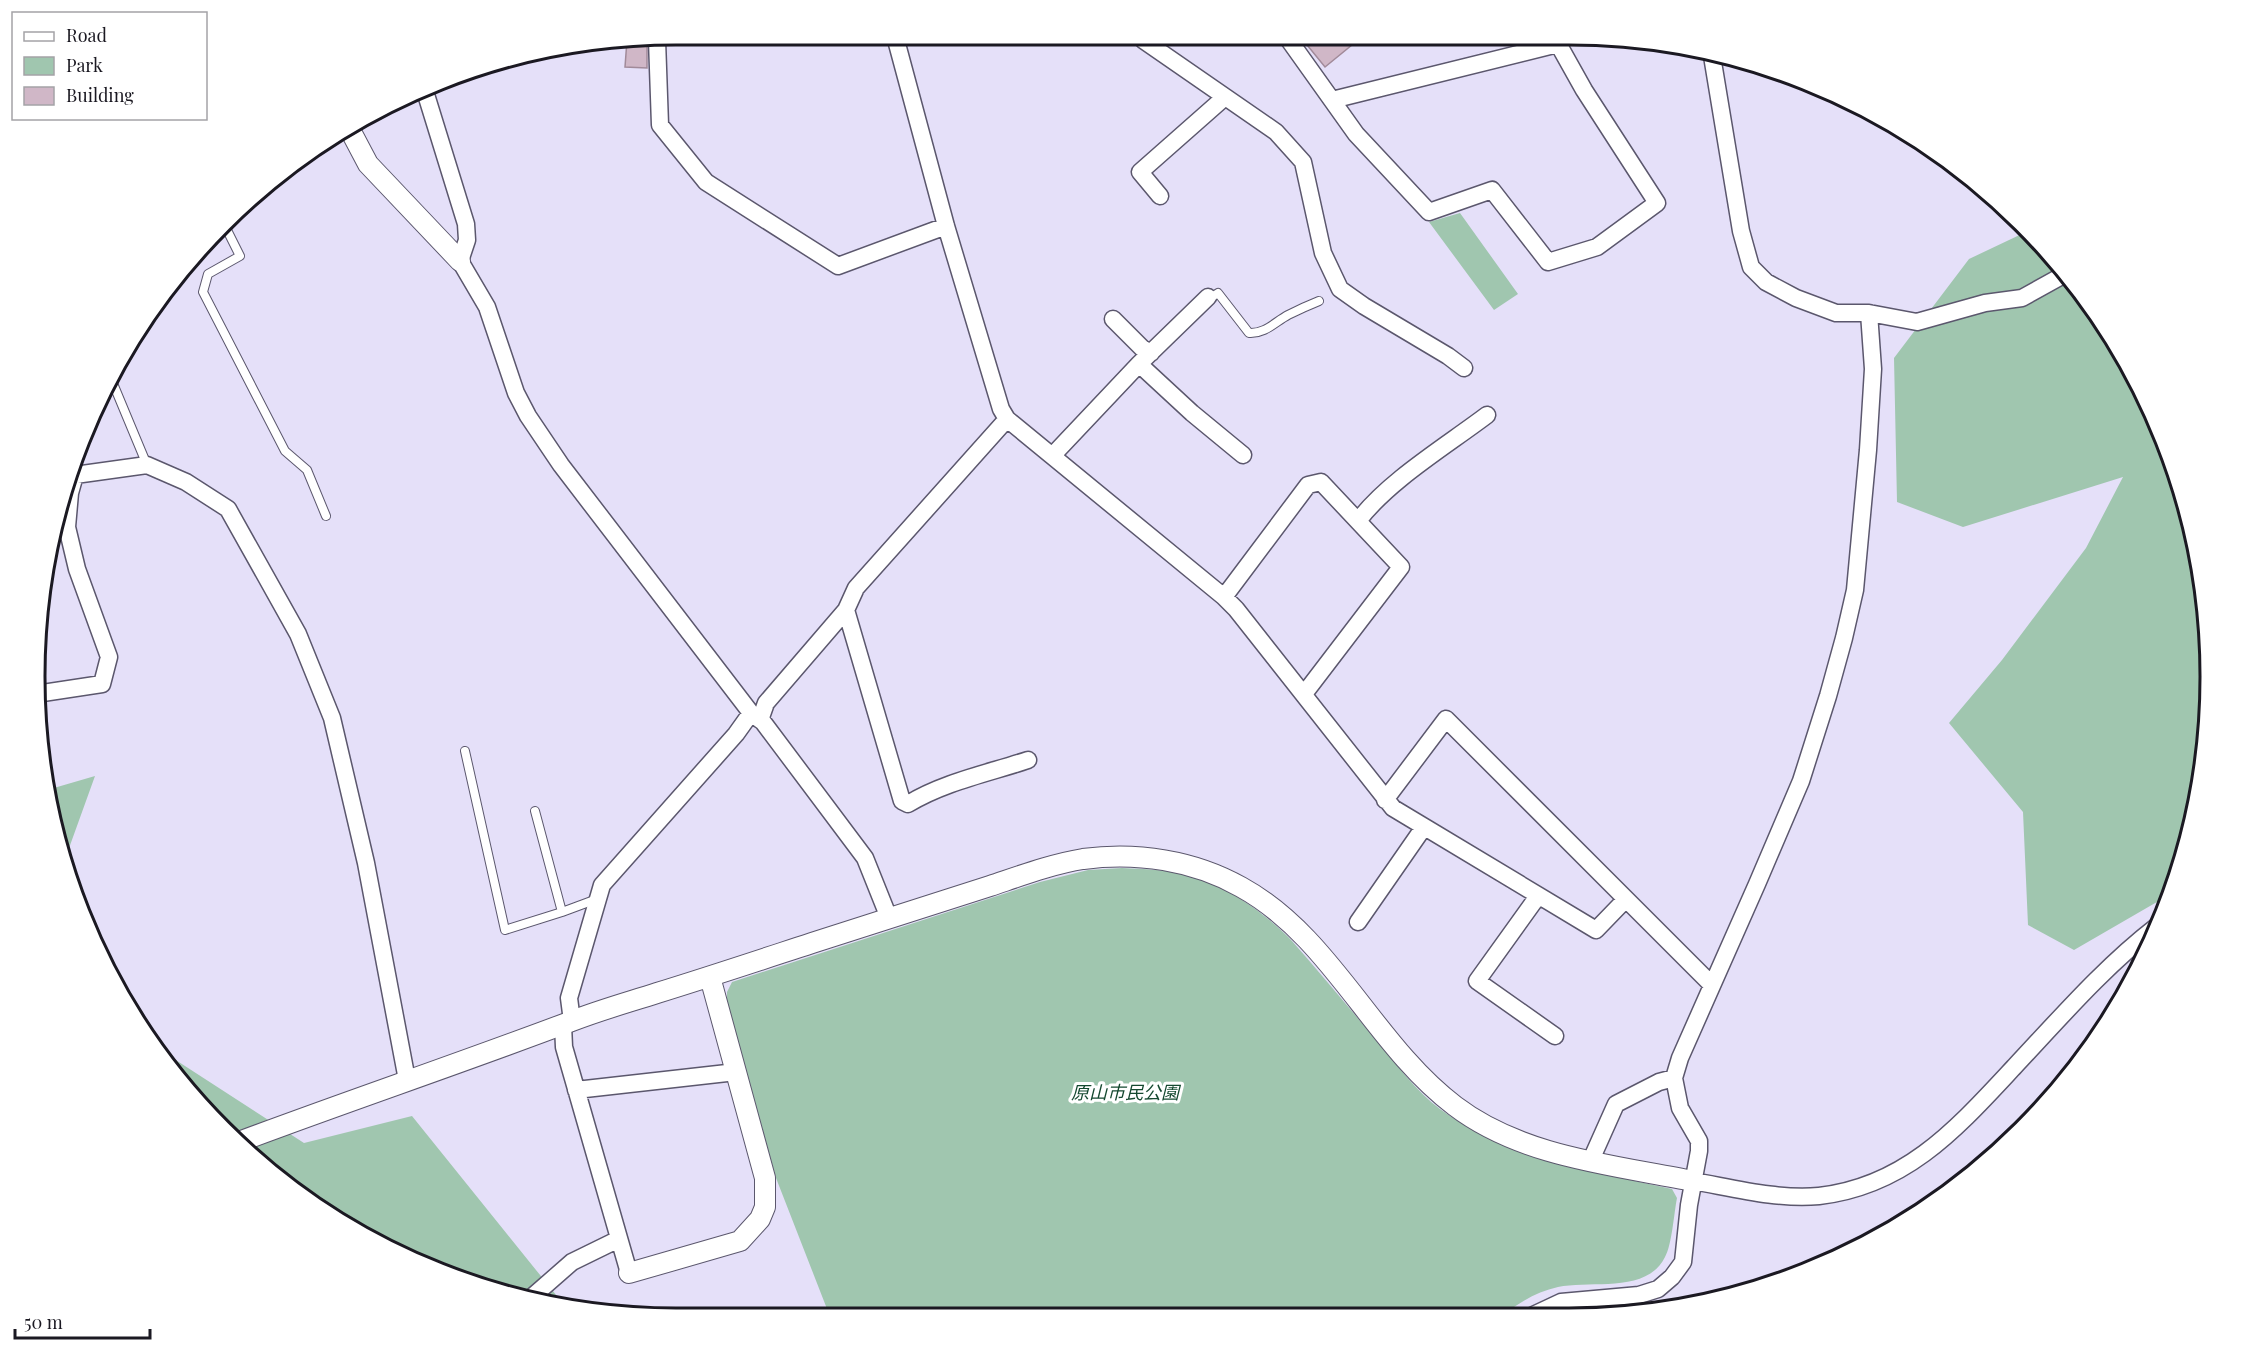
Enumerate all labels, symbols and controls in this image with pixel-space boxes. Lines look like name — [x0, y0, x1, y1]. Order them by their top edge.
legend — [12, 12, 207, 120]
text: Road — [66, 23, 107, 47]
text: Park — [66, 53, 103, 77]
text: Building — [66, 83, 134, 107]
park label: 原山市民公園 — [1071, 1080, 1182, 1104]
scale bar — [15, 1302, 150, 1340]
text: 50 m — [24, 1310, 63, 1334]

